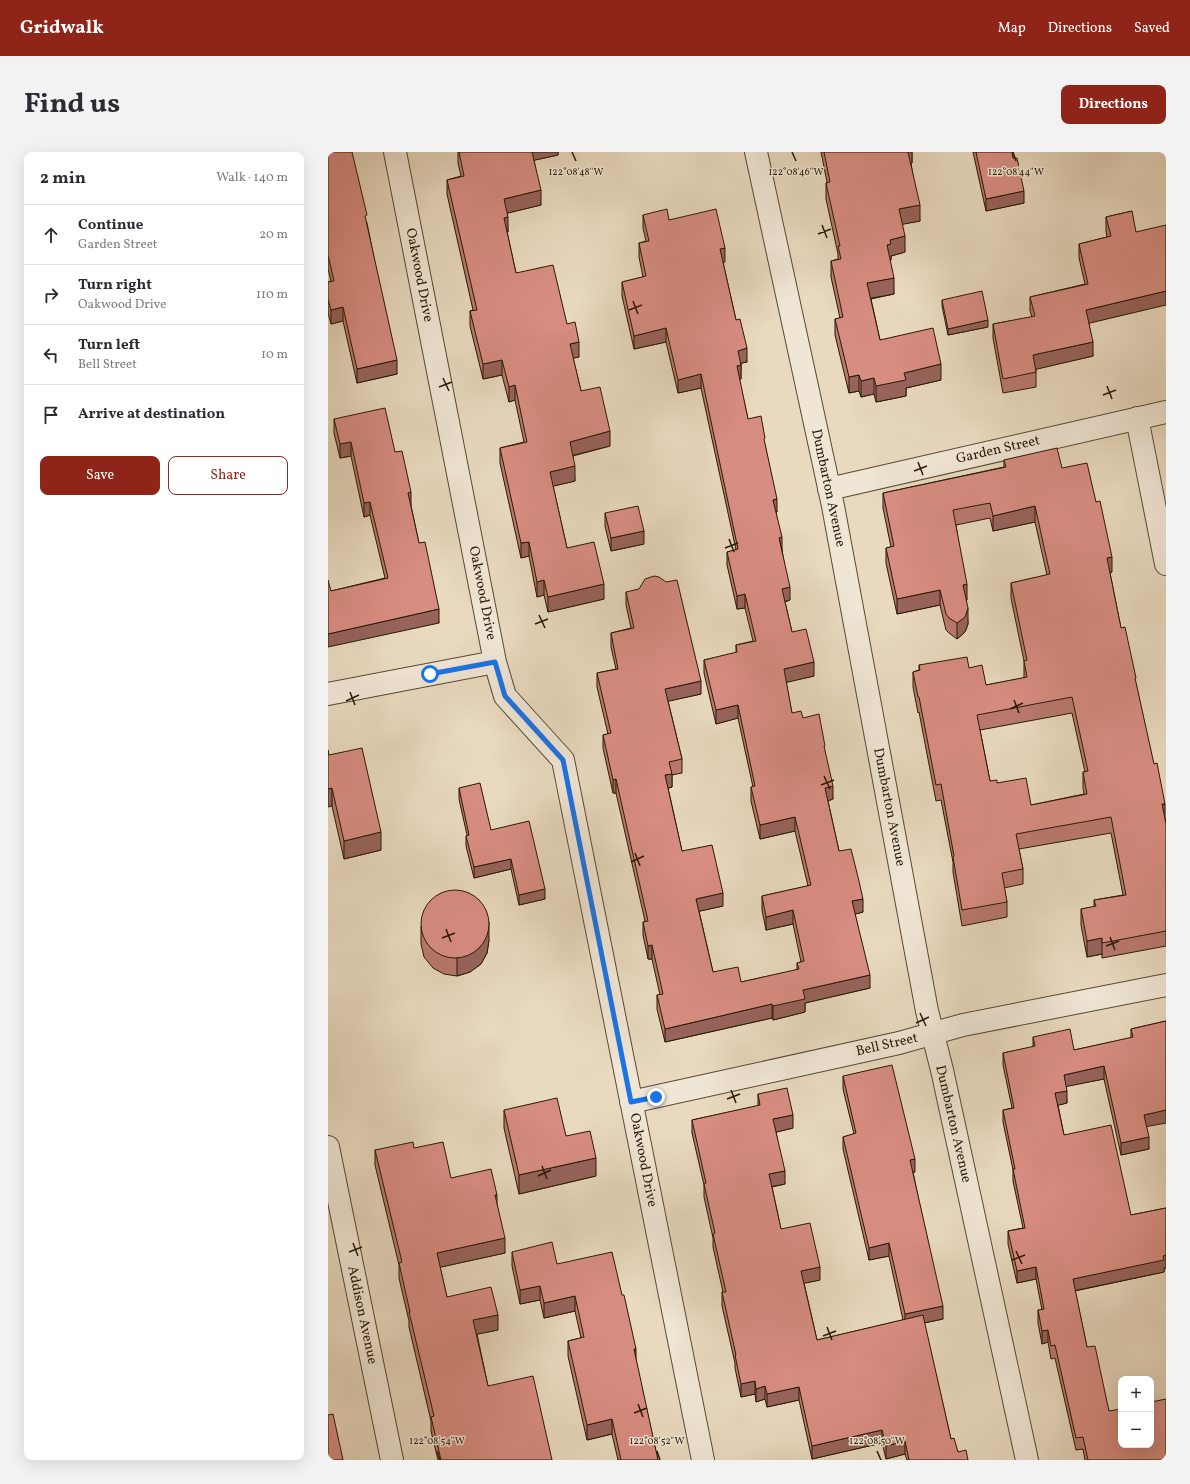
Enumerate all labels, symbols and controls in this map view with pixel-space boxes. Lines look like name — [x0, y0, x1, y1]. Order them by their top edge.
text: Gridwalk — [20, 15, 104, 41]
text: Map — [998, 19, 1026, 38]
text: Directions — [1048, 19, 1112, 38]
text: Saved — [1134, 19, 1170, 38]
text: Find us — [24, 85, 120, 124]
button: Directions — [1061, 85, 1166, 124]
text: 122°08'48"W — [548, 165, 604, 179]
text: 122°08'46"W — [768, 165, 824, 179]
text: 122°08'44"W — [988, 165, 1044, 179]
text: 2 min — [40, 167, 86, 190]
text: Walk · 140 m — [216, 169, 288, 187]
text: Continue — [78, 215, 143, 236]
icon: ahead — [40, 224, 62, 246]
text: 20 m — [259, 226, 288, 244]
street label: Oakwood Drive — [401, 226, 437, 324]
text: Garden Street — [78, 236, 157, 254]
text: Turn right — [78, 275, 152, 296]
icon: right — [40, 284, 62, 306]
text: 110 m — [256, 286, 288, 304]
text: Oakwood Drive — [78, 296, 167, 314]
text: Turn left — [78, 335, 140, 356]
icon: left — [40, 344, 62, 366]
text: 10 m — [261, 346, 288, 364]
text: Bell Street — [78, 356, 137, 374]
icon: arrive — [40, 404, 62, 426]
text: Arrive at destination — [78, 404, 225, 425]
street label: Dumbarton Avenue — [806, 427, 850, 549]
street label: Garden Street — [954, 431, 1042, 469]
button: Save — [40, 456, 160, 495]
button: Share — [168, 456, 288, 495]
street label: Oakwood Drive — [464, 544, 500, 642]
route start — [421, 665, 439, 683]
street label: Dumbarton Avenue — [868, 746, 910, 868]
street label: Bell Street — [854, 1029, 920, 1061]
street label: Dumbarton Avenue — [930, 1063, 976, 1185]
route end — [647, 1088, 665, 1106]
street label: Oakwood Drive — [625, 1111, 661, 1209]
street label: Addison Avenue — [342, 1264, 382, 1366]
map controls — [1118, 1376, 1154, 1448]
button: + — [1118, 1376, 1154, 1412]
button: − — [1118, 1412, 1154, 1448]
text: 122°08'54"W — [409, 1434, 465, 1448]
text: 122°08'52"W — [630, 1434, 684, 1448]
text: 122°08'50"W — [849, 1434, 905, 1448]

